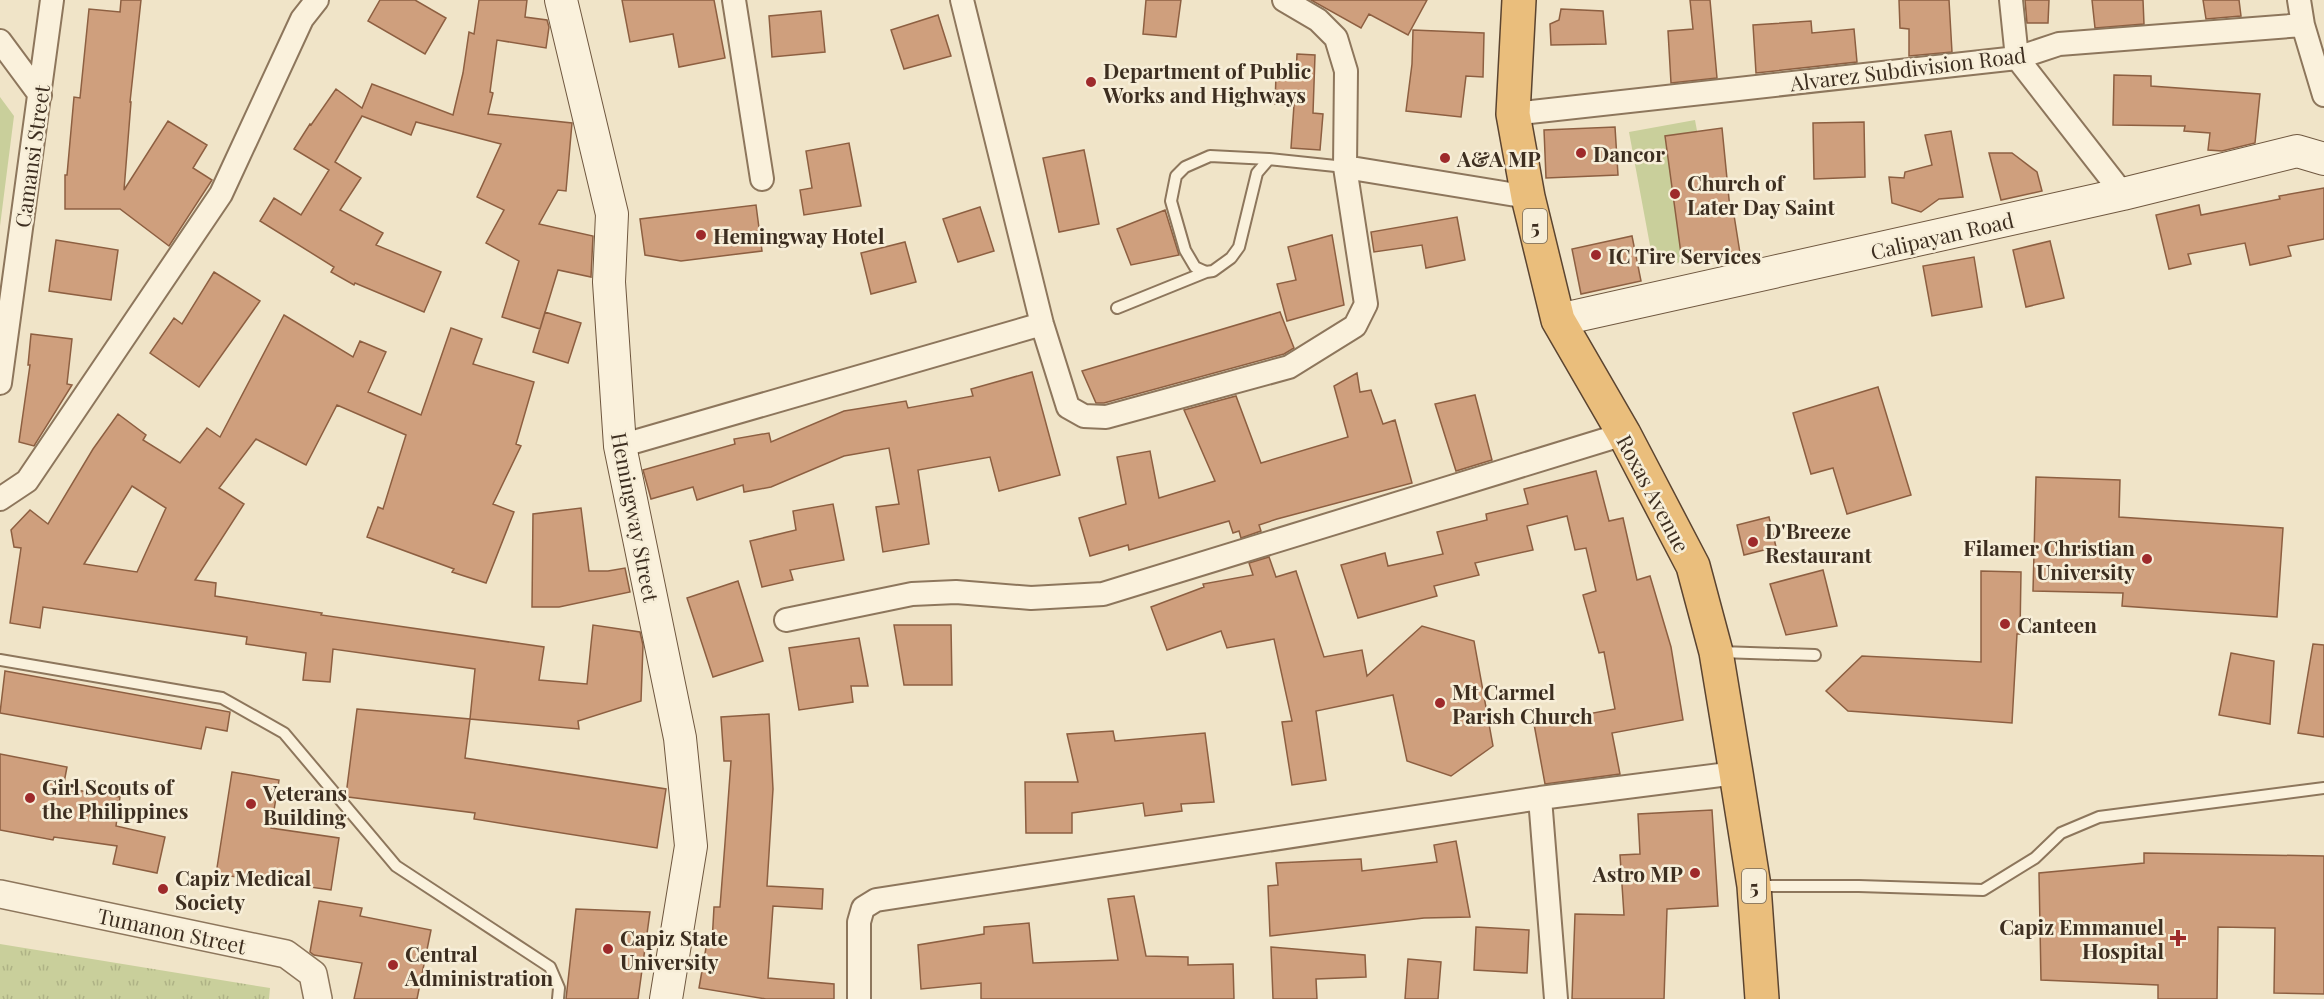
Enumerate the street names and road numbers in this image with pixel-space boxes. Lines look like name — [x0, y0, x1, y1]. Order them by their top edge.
street label: Alvarez Subdivision Road — [1788, 40, 2027, 96]
street label: Camansi Street — [7, 82, 55, 229]
street label: Calipayan Road — [1868, 205, 2016, 265]
road number: 5 — [1523, 209, 1547, 243]
street label: Roxas Avenue — [1611, 429, 1697, 557]
street label: Hemingway Street — [606, 430, 666, 605]
road number: 5 — [1742, 869, 1766, 903]
street label: Tumanon Street — [95, 901, 249, 960]

